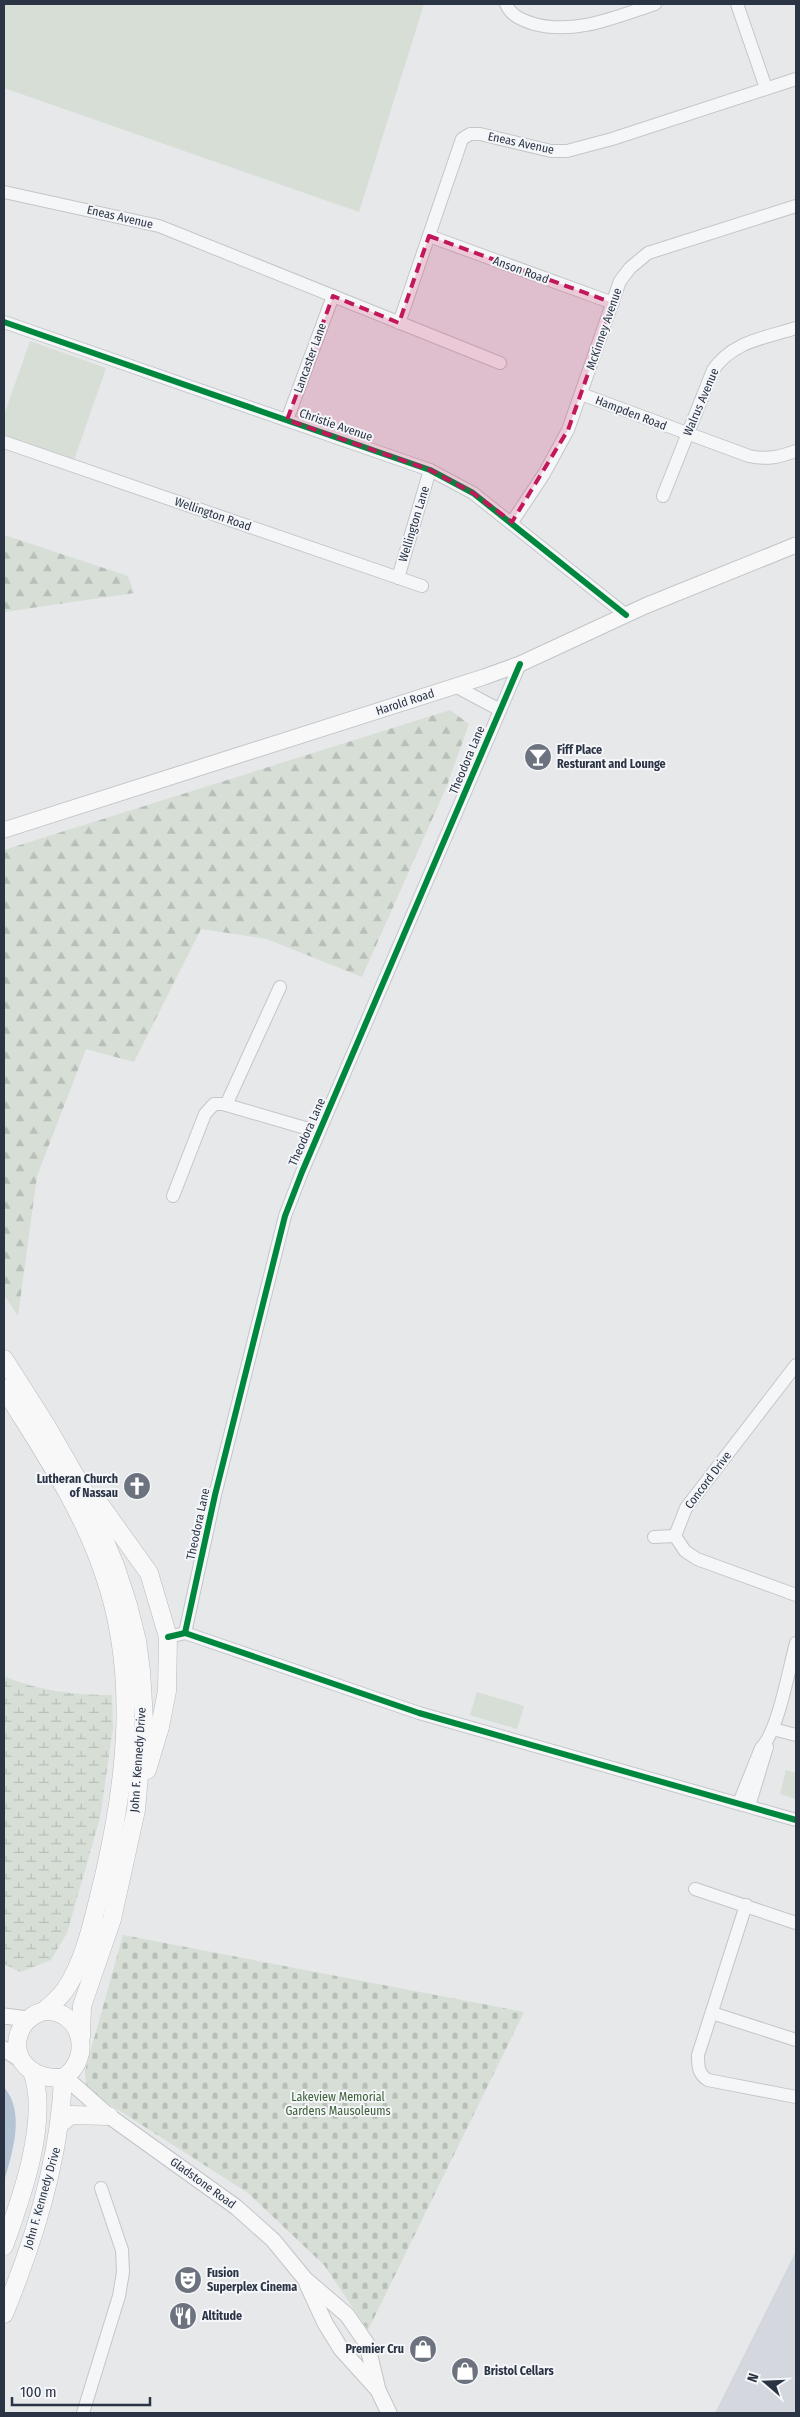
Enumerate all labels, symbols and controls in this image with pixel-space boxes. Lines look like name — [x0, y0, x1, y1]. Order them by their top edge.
street label: Eneas Avenue — [487, 129, 556, 157]
street label: Eneas Avenue — [86, 203, 155, 231]
street label: Anson Road — [491, 253, 551, 287]
street label: McKinney Avenue — [583, 286, 625, 372]
street label: Lancaster Lane — [291, 321, 329, 395]
street label: Walrus Avenue — [680, 366, 722, 438]
street label: Hampden Road — [593, 393, 669, 433]
street label: Christie Avenue — [298, 406, 374, 444]
street label: Wellington Lane — [396, 484, 432, 564]
street label: Wellington Road — [173, 494, 253, 534]
street label: Harold Road — [374, 686, 436, 718]
street label: Theodora Lane — [446, 724, 488, 796]
bar icon: Fiff Place Resturant and Lounge — [523, 742, 553, 772]
place label: Fiff Place Resturant and Lounge — [557, 743, 666, 771]
street label: Theodora Lane — [286, 1096, 328, 1168]
street label: Concord Drive — [682, 1448, 734, 1511]
church icon: Lutheran Church of Nassau — [122, 1471, 152, 1501]
place label: Lutheran Church of Nassau — [37, 1472, 118, 1500]
street label: Theodora Lane — [184, 1487, 212, 1561]
street label: John F. Kennedy Drive — [127, 1707, 149, 1813]
park label: Lakeview Memorial Gardens Mausoleums — [285, 2090, 391, 2118]
street label: John F. Kennedy Drive — [21, 2145, 63, 2251]
street label: Gladstone Road — [168, 2155, 238, 2211]
theatre icon: Fusion Superplex Cinema — [173, 2265, 203, 2295]
place label: Fusion Superplex Cinema — [207, 2266, 297, 2294]
restaurant icon: Altitude — [168, 2301, 198, 2331]
place label: Altitude — [201, 2309, 242, 2323]
shop icon: Premier Cru — [408, 2334, 438, 2364]
place label: Premier Cru — [346, 2342, 404, 2356]
shop icon: Bristol Cellars — [450, 2356, 480, 2386]
north arrow — [740, 2357, 790, 2407]
place label: Bristol Cellars — [484, 2364, 555, 2378]
text: N — [744, 2371, 763, 2385]
scale bar — [12, 2374, 150, 2406]
text: 100 m — [20, 2383, 57, 2401]

